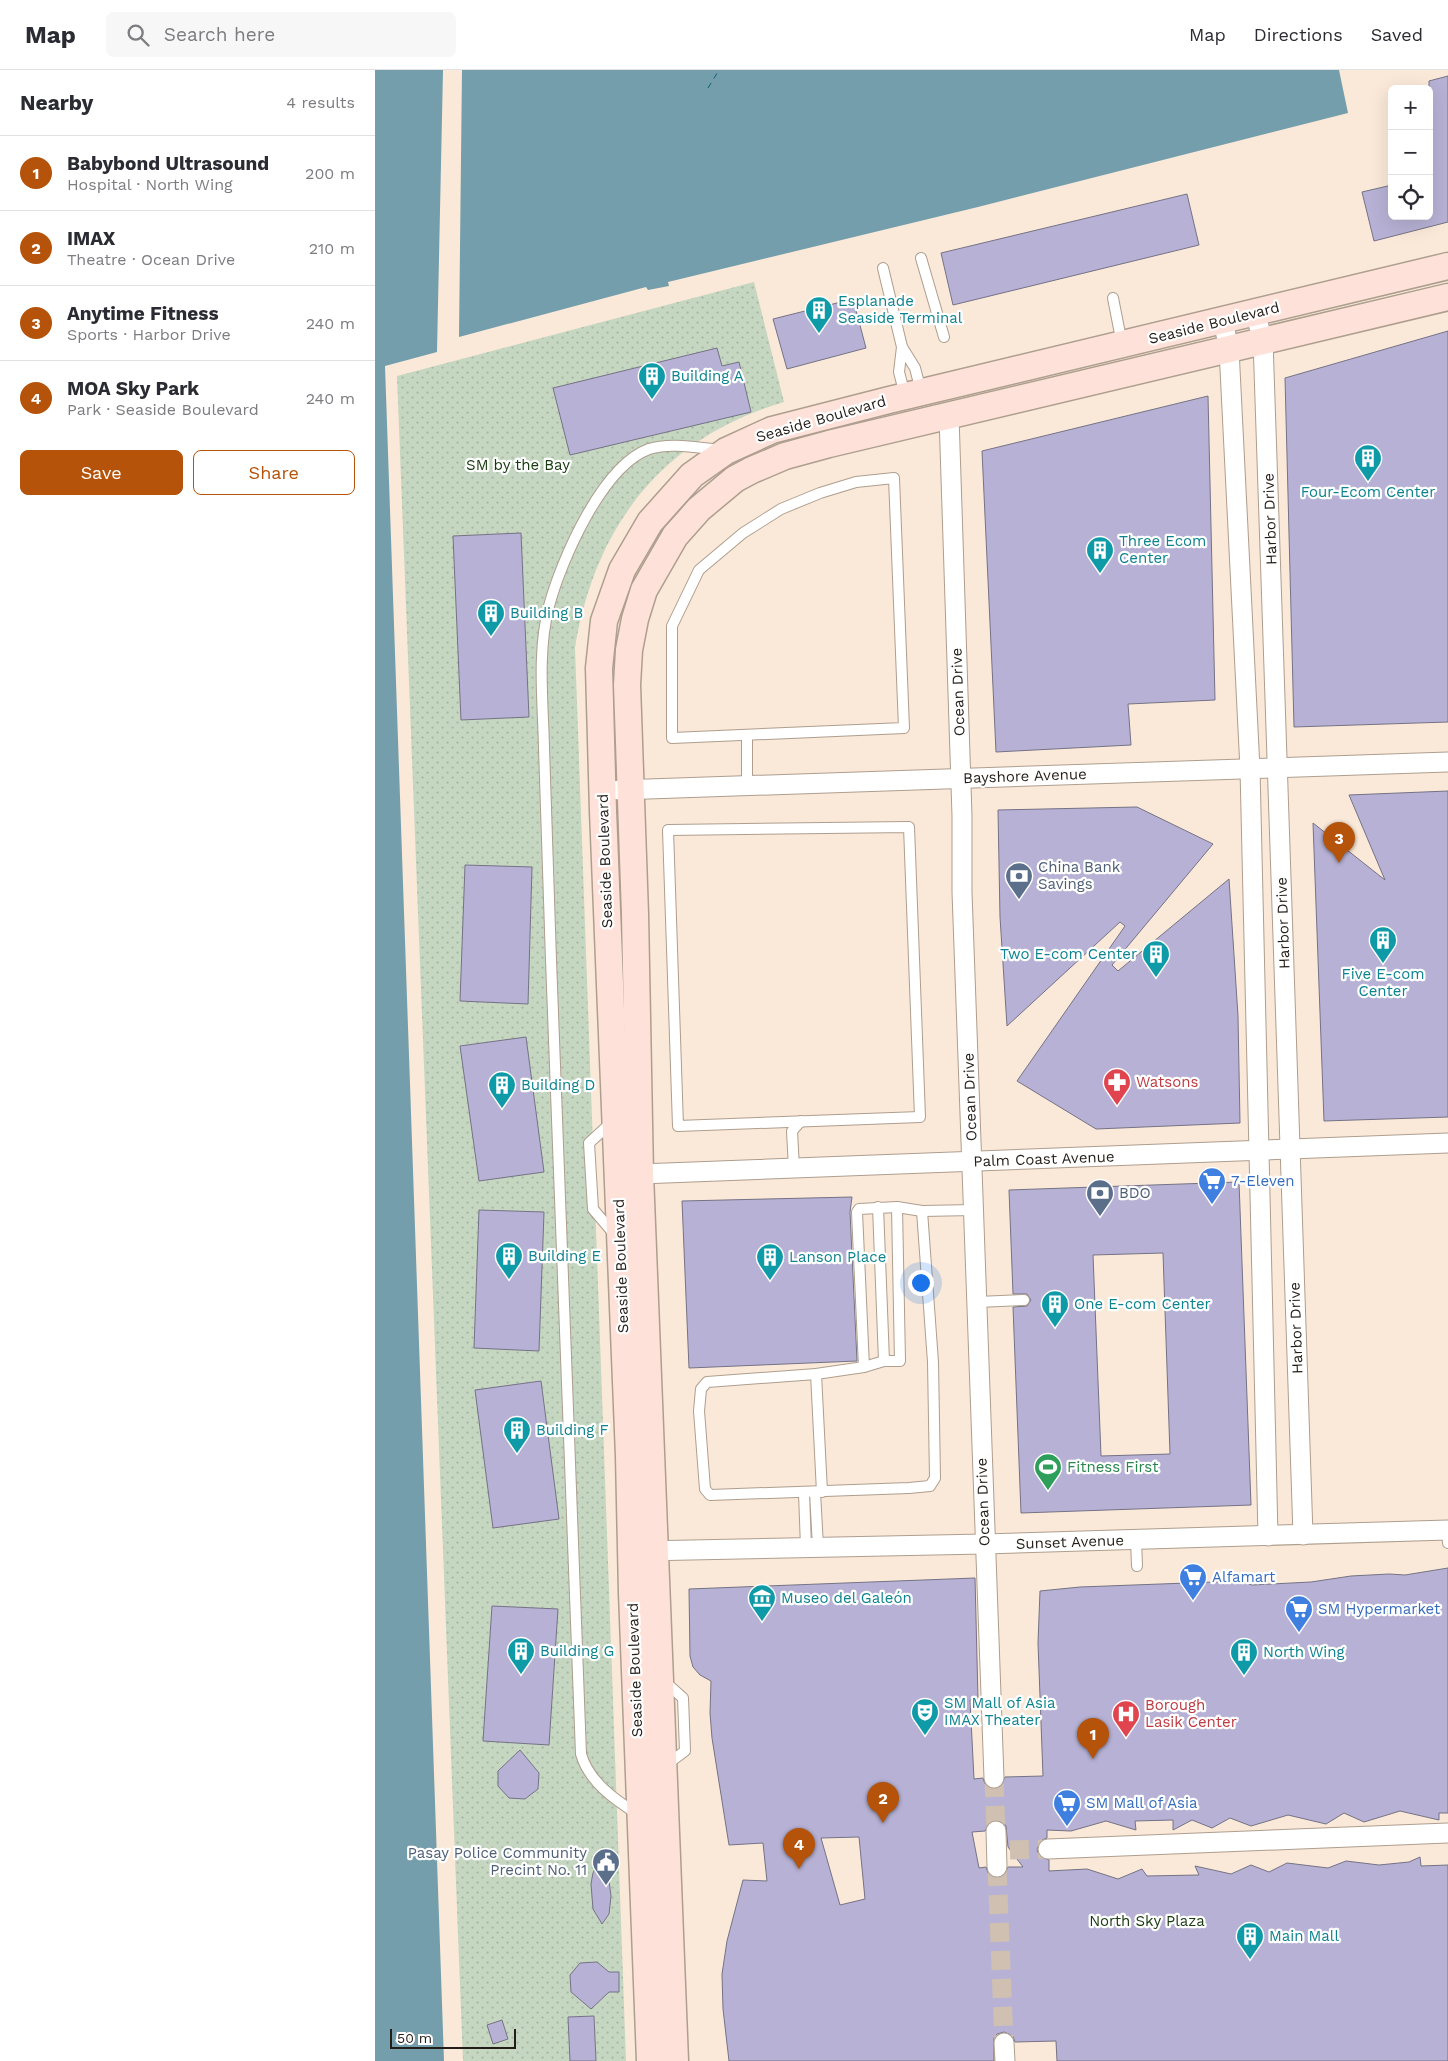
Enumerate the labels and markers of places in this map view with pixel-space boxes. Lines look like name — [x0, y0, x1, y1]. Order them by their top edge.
place label: Esplanade Seaside Terminal — [838, 292, 963, 327]
building icon: Esplanade Seaside Terminal — [804, 295, 834, 334]
building icon: Building A — [637, 361, 667, 400]
place label: Building A — [671, 367, 744, 385]
building icon: Four-Ecom Center — [1353, 443, 1383, 482]
place label: Four-Ecom Center — [1301, 483, 1435, 501]
place label: Three Ecom Center — [1119, 532, 1206, 567]
building icon: Three Ecom Center — [1085, 535, 1115, 574]
building icon: Building B — [476, 598, 506, 637]
place label: Building B — [510, 604, 583, 622]
pin: 3 — [1323, 822, 1355, 863]
place label: China Bank Savings — [1038, 858, 1121, 893]
bank icon: China Bank Savings — [1004, 861, 1034, 900]
building icon: Five E-com Center — [1368, 925, 1398, 964]
building icon: Two E-com Center — [1141, 939, 1171, 978]
place label: Two E-com Center — [1000, 945, 1137, 963]
place label: Five E-com Center — [1342, 965, 1424, 1000]
pharmacy icon: Watsons — [1102, 1067, 1132, 1106]
building icon: Building D — [487, 1070, 517, 1109]
place label: Watsons — [1136, 1073, 1198, 1091]
place label: Building D — [521, 1076, 595, 1094]
supermarket icon: 7-Eleven — [1197, 1166, 1227, 1205]
place label: 7-Eleven — [1231, 1172, 1295, 1190]
bank icon: BDO — [1085, 1178, 1115, 1217]
place label: BDO — [1119, 1184, 1151, 1202]
building icon: Building E — [494, 1241, 524, 1280]
building icon: Lanson Place — [755, 1242, 785, 1281]
place label: Building E — [528, 1247, 601, 1265]
place label: Lanson Place — [789, 1248, 886, 1266]
building icon: One E-com Center — [1040, 1289, 1070, 1328]
place label: One E-com Center — [1074, 1295, 1211, 1313]
building icon: Building F — [502, 1415, 532, 1454]
place label: Building F — [536, 1421, 609, 1439]
sports icon: Fitness First — [1033, 1452, 1063, 1491]
place label: Fitness First — [1067, 1458, 1159, 1476]
supermarket icon: Alfamart — [1178, 1562, 1208, 1601]
place label: Alfamart — [1212, 1568, 1276, 1586]
museum icon: Museo del Galeón — [747, 1583, 777, 1622]
place label: Museo del Galeón — [781, 1589, 912, 1607]
supermarket icon: SM Hypermarket — [1284, 1594, 1314, 1633]
place label: SM Hypermarket — [1318, 1600, 1441, 1618]
building icon: Building G — [506, 1636, 536, 1675]
building icon: North Wing — [1229, 1637, 1259, 1676]
place label: Building G — [540, 1642, 614, 1660]
place label: North Wing — [1263, 1643, 1345, 1661]
place label: SM Mall of Asia IMAX Theater — [944, 1694, 1056, 1729]
place label: Borough Lasik Center — [1145, 1696, 1237, 1731]
theatre icon: SM Mall of Asia IMAX Theater — [910, 1697, 940, 1736]
hospital icon: Borough Lasik Center — [1111, 1699, 1141, 1738]
pin: 1 — [1077, 1718, 1109, 1759]
pin: 2 — [867, 1782, 899, 1823]
supermarket icon: SM Mall of Asia — [1052, 1788, 1082, 1827]
place label: SM Mall of Asia — [1086, 1794, 1198, 1812]
pin: 4 — [783, 1828, 815, 1869]
place label: Pasay Police Community Precint No. 11 — [408, 1844, 587, 1879]
public building icon: Pasay Police Community Precint No. 11 — [591, 1847, 621, 1886]
building icon: Main Mall — [1235, 1921, 1265, 1960]
place label: Main Mall — [1269, 1927, 1339, 1945]

